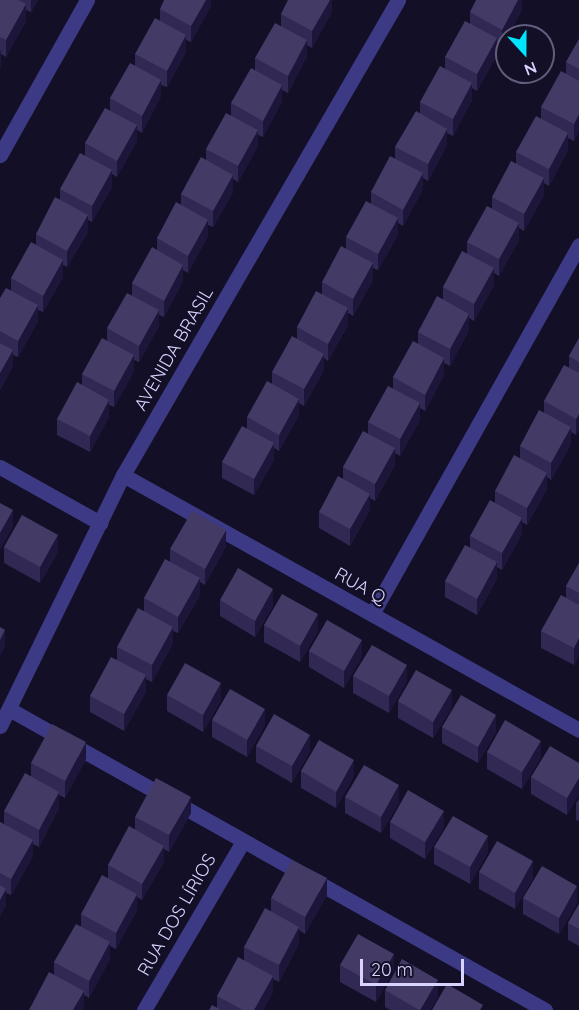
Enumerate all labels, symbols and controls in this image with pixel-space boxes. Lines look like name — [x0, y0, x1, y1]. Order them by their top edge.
north arrow — [495, 24, 555, 84]
text: N — [522, 57, 540, 80]
street label: AVENIDA BRASIL — [130, 283, 218, 415]
street label: RUA Q — [331, 563, 389, 609]
street label: RUA DOS LÍRIOS — [133, 850, 221, 980]
scale bar — [363, 947, 466, 985]
text: 20 m — [371, 958, 413, 981]

